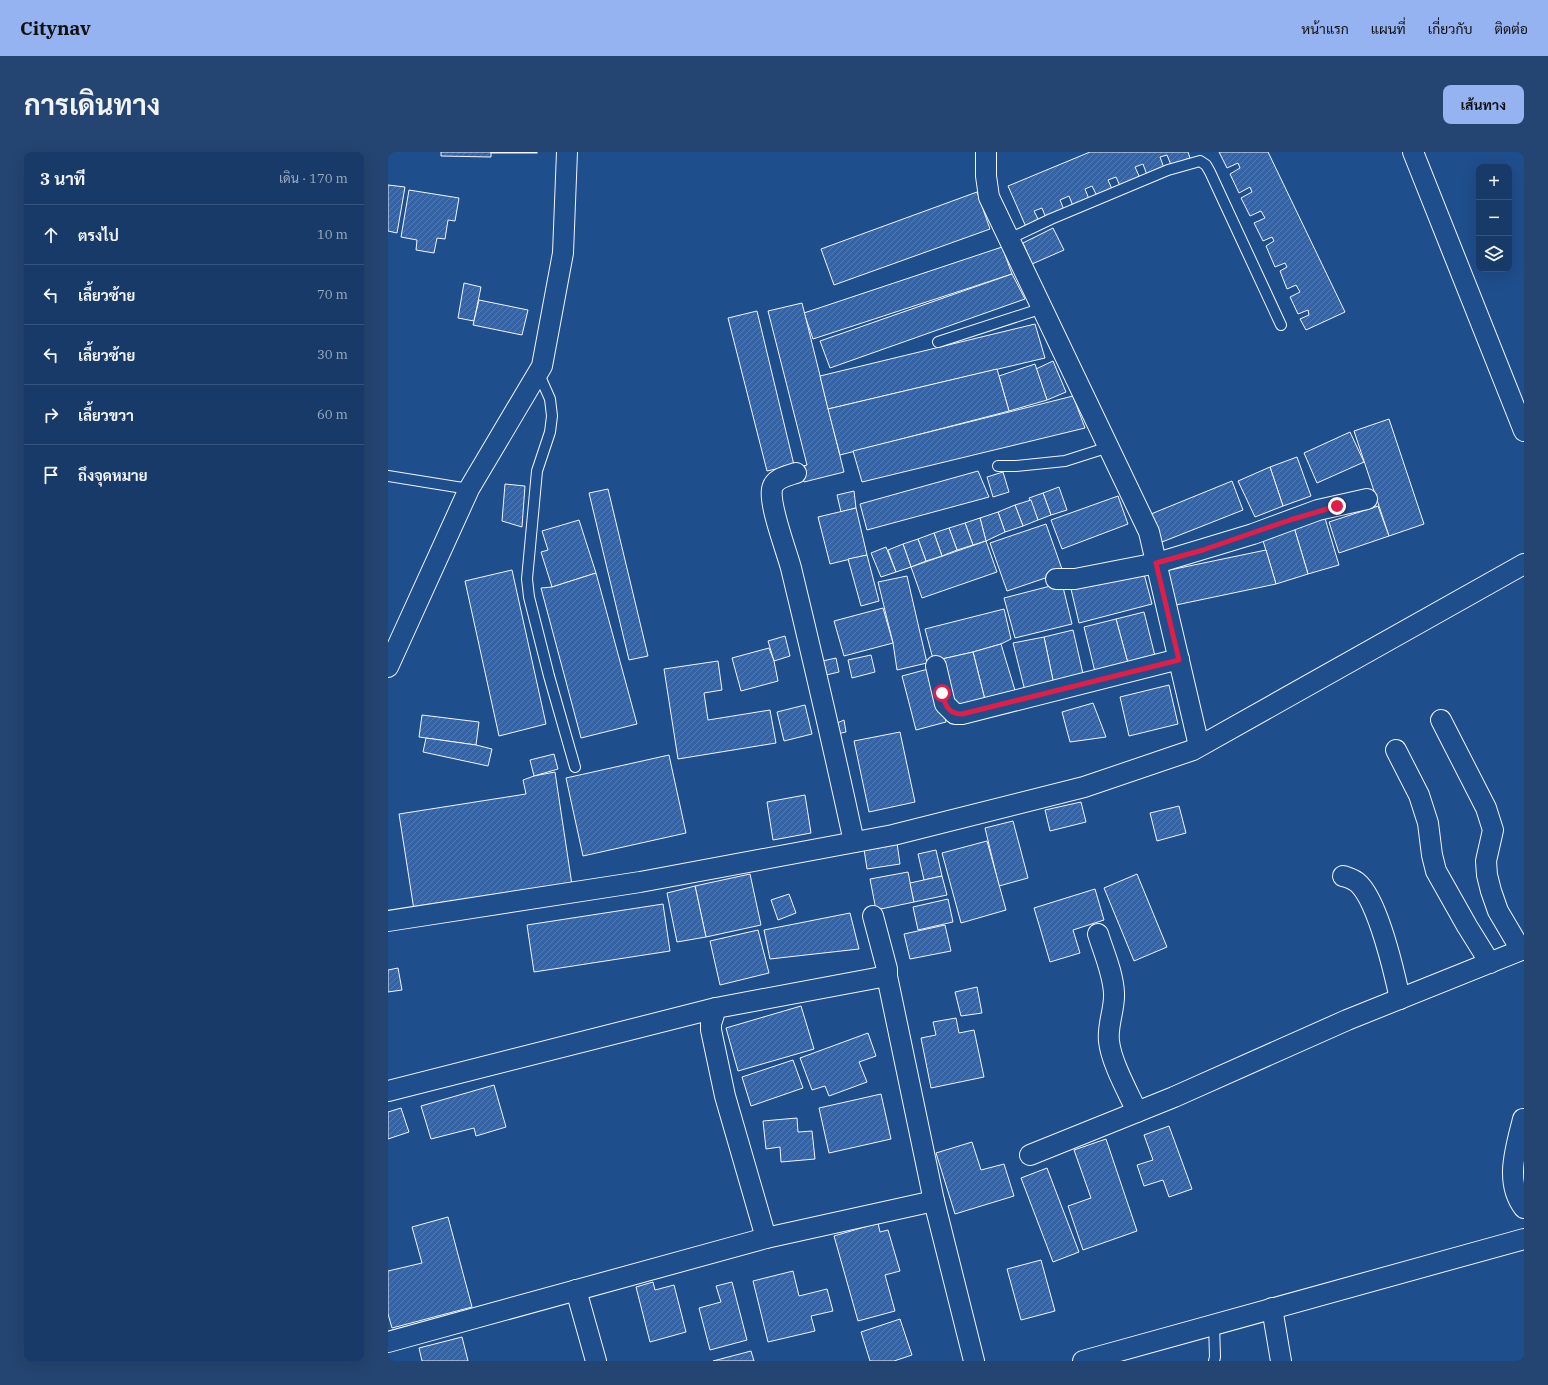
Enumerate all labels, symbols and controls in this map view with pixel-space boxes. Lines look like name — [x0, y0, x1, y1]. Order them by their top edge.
text: Citynav — [20, 16, 91, 40]
text: หน้าแรก — [1301, 20, 1349, 38]
text: แผนที่ — [1371, 20, 1406, 38]
text: เกี่ยวกับ — [1428, 20, 1472, 38]
text: ติดต่อ — [1494, 20, 1528, 38]
button: เส้นทาง — [1443, 85, 1524, 124]
text: การเดินทาง — [24, 86, 160, 123]
map controls — [1476, 164, 1512, 272]
button: + — [1476, 164, 1512, 200]
text: 3 นาที — [40, 168, 85, 190]
text: เดิน · 170 m — [279, 170, 348, 187]
button: − — [1476, 200, 1512, 236]
icon: ahead — [40, 224, 62, 246]
text: ตรงไป — [78, 226, 119, 245]
text: 10 m — [317, 226, 348, 243]
button: layers — [1476, 236, 1512, 272]
icon: left — [40, 284, 62, 306]
text: เลี้ยวซ้าย — [78, 286, 135, 305]
text: 70 m — [317, 286, 348, 303]
icon: left — [40, 344, 62, 366]
text: เลี้ยวซ้าย — [78, 346, 135, 365]
text: 30 m — [317, 346, 348, 363]
icon: right — [40, 404, 62, 426]
text: เลี้ยวขวา — [78, 406, 134, 425]
text: 60 m — [317, 406, 348, 423]
icon: arrive — [40, 464, 62, 486]
text: ถึงจุดหมาย — [78, 466, 148, 485]
route end — [1328, 497, 1346, 515]
route start — [933, 684, 951, 702]

